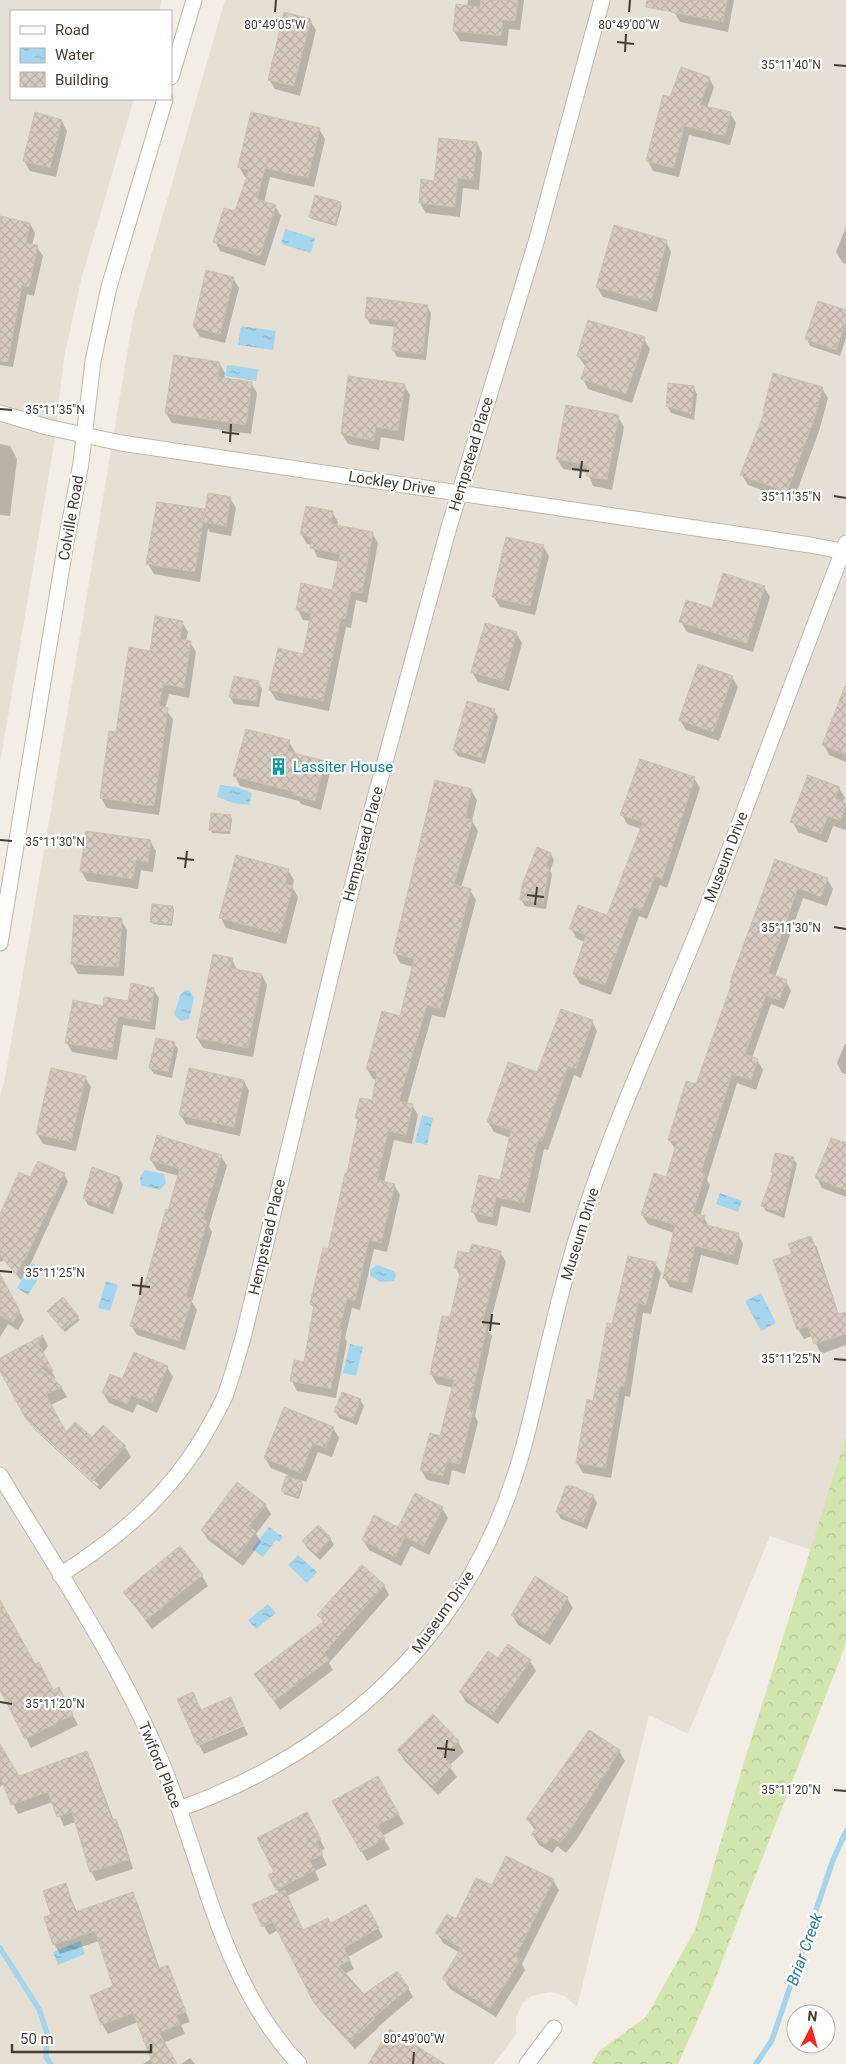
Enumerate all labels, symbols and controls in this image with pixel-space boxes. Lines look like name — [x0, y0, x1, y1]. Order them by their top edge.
legend — [10, 10, 172, 100]
text: 80°49'05"W — [244, 18, 306, 32]
text: 80°49'00"W — [598, 18, 660, 32]
text: Road — [55, 21, 89, 39]
text: Water — [55, 46, 94, 64]
text: 35°11'40"N — [761, 58, 821, 72]
text: Building — [55, 71, 109, 89]
street label: Hempstead Place — [445, 395, 497, 513]
text: 35°11'35"N — [25, 403, 85, 417]
street label: Lockley Drive — [347, 467, 437, 499]
street label: Colville Road — [55, 474, 87, 562]
text: 35°11'35"N — [761, 490, 821, 504]
building icon: Lassiter House — [269, 757, 289, 777]
place label: Lassiter House — [293, 758, 393, 776]
street label: Hempstead Place — [339, 785, 387, 903]
street label: Museum Drive — [700, 809, 752, 905]
text: 35°11'30"N — [25, 835, 85, 849]
text: 35°11'30"N — [761, 921, 821, 935]
street label: Hempstead Place — [245, 1177, 289, 1297]
street label: Museum Drive — [557, 1185, 603, 1282]
text: 35°11'25"N — [25, 1266, 85, 1280]
text: 35°11'25"N — [761, 1352, 821, 1366]
street label: Museum Drive — [408, 1568, 478, 1656]
text: 35°11'20"N — [25, 1697, 85, 1711]
street label: Twiford Place — [135, 1719, 185, 1811]
text: 35°11'20"N — [761, 1783, 821, 1797]
water label: Briar Creek — [783, 1909, 827, 1988]
north arrow — [786, 2004, 836, 2054]
text: N — [807, 2008, 818, 2025]
scale bar — [12, 2022, 151, 2054]
text: 50 m — [20, 2030, 54, 2048]
text: 80°49'00"W — [383, 2032, 445, 2046]

